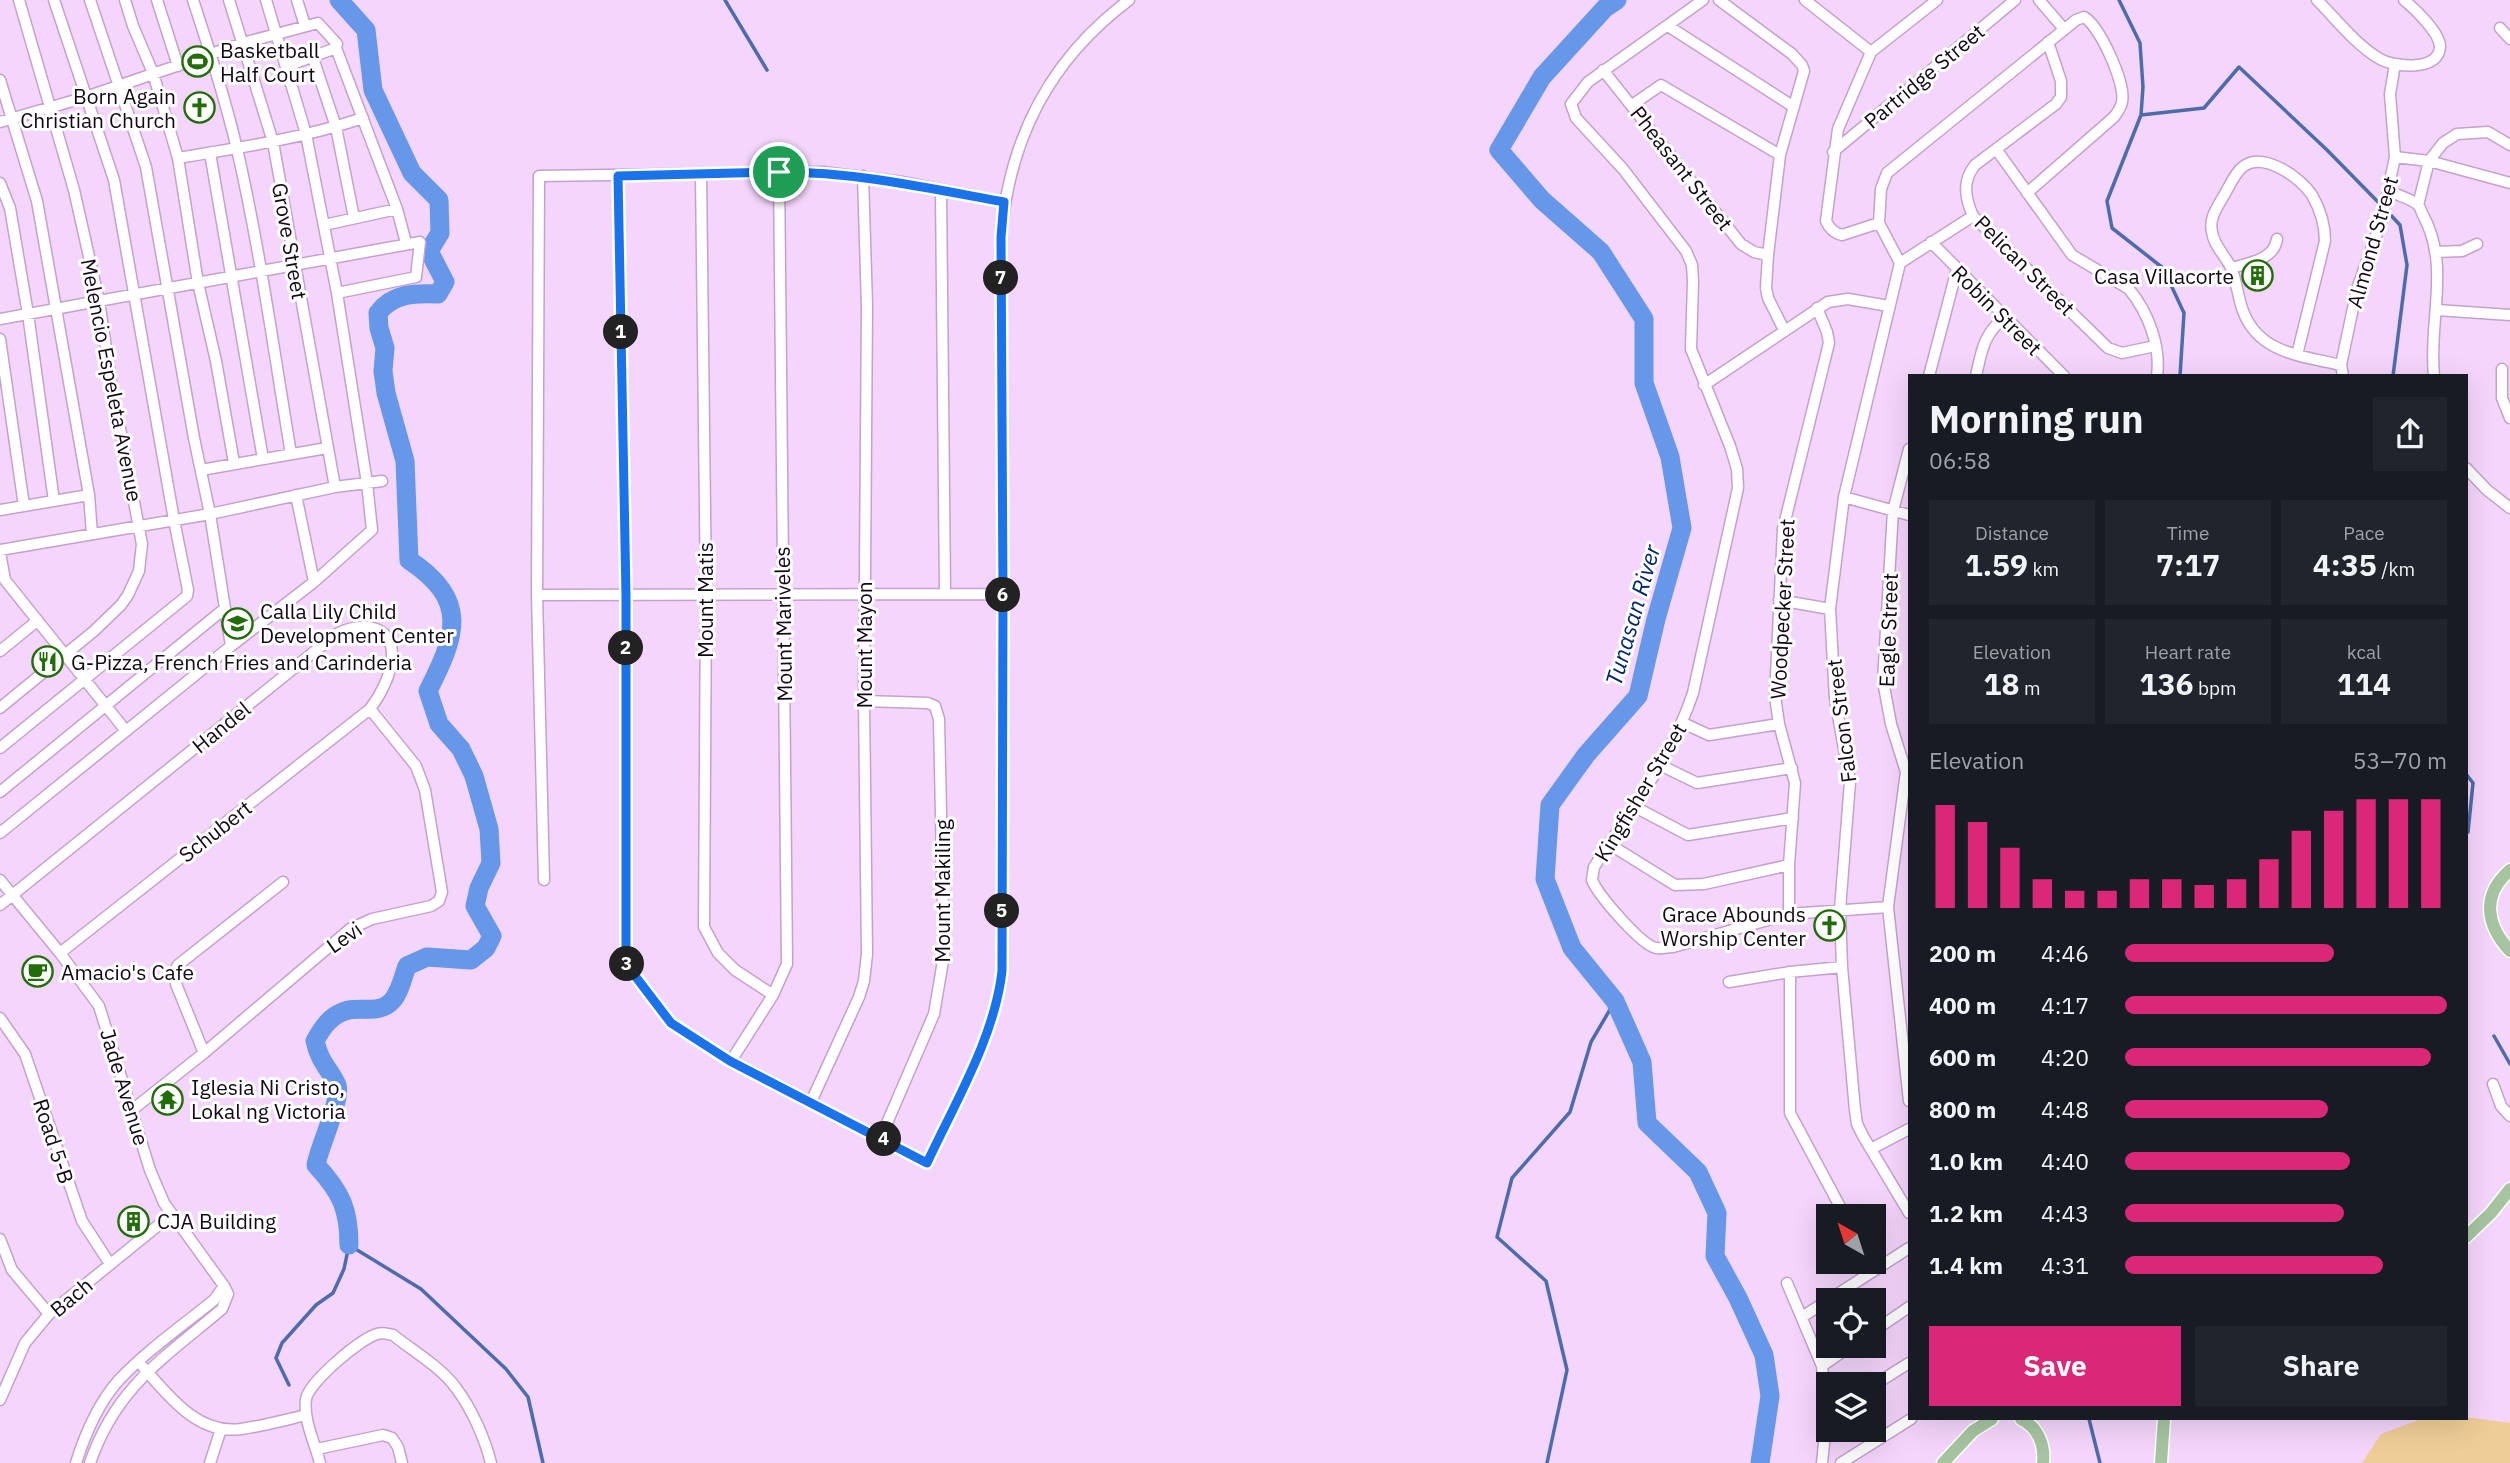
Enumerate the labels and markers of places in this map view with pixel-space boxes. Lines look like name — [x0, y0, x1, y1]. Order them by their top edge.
place label: Basketball Half Court — [220, 36, 320, 88]
sports icon: Basketball Half Court — [180, 45, 214, 79]
place label: Born Again Christian Church — [20, 82, 176, 134]
church icon: Born Again Christian Church — [182, 91, 216, 125]
pin — [749, 142, 809, 202]
building icon: Casa Villacorte — [2240, 259, 2274, 293]
pin: 7 — [984, 260, 1018, 296]
place label: Casa Villacorte — [2094, 262, 2234, 290]
pin: 1 — [604, 314, 638, 350]
pin: 6 — [986, 578, 1020, 612]
place label: Calla Lily Child Development Center — [260, 597, 454, 649]
school or university icon: Calla Lily Child Development Center — [220, 606, 254, 640]
pin: 2 — [608, 630, 644, 666]
restaurant icon: G-Pizza, French Fries and Carinderia — [31, 645, 65, 679]
place label: G-Pizza, French Fries and Carinderia — [71, 648, 412, 676]
pin: 5 — [984, 894, 1020, 928]
place label: Grace Abounds Worship Center — [1661, 900, 1806, 952]
church icon: Grace Abounds Worship Center — [1812, 909, 1846, 943]
pin: 3 — [610, 946, 644, 982]
cafe icon: Amacio's Cafe — [21, 955, 55, 989]
place label: Amacio's Cafe — [61, 958, 194, 986]
place label: Iglesia Ni Cristo, Lokal ng Victoria — [191, 1073, 346, 1125]
temple icon: Iglesia Ni Cristo, Lokal ng Victoria — [151, 1082, 185, 1116]
pin: 4 — [866, 1122, 902, 1156]
building icon: CJA Building — [117, 1204, 151, 1238]
place label: CJA Building — [157, 1207, 276, 1235]

